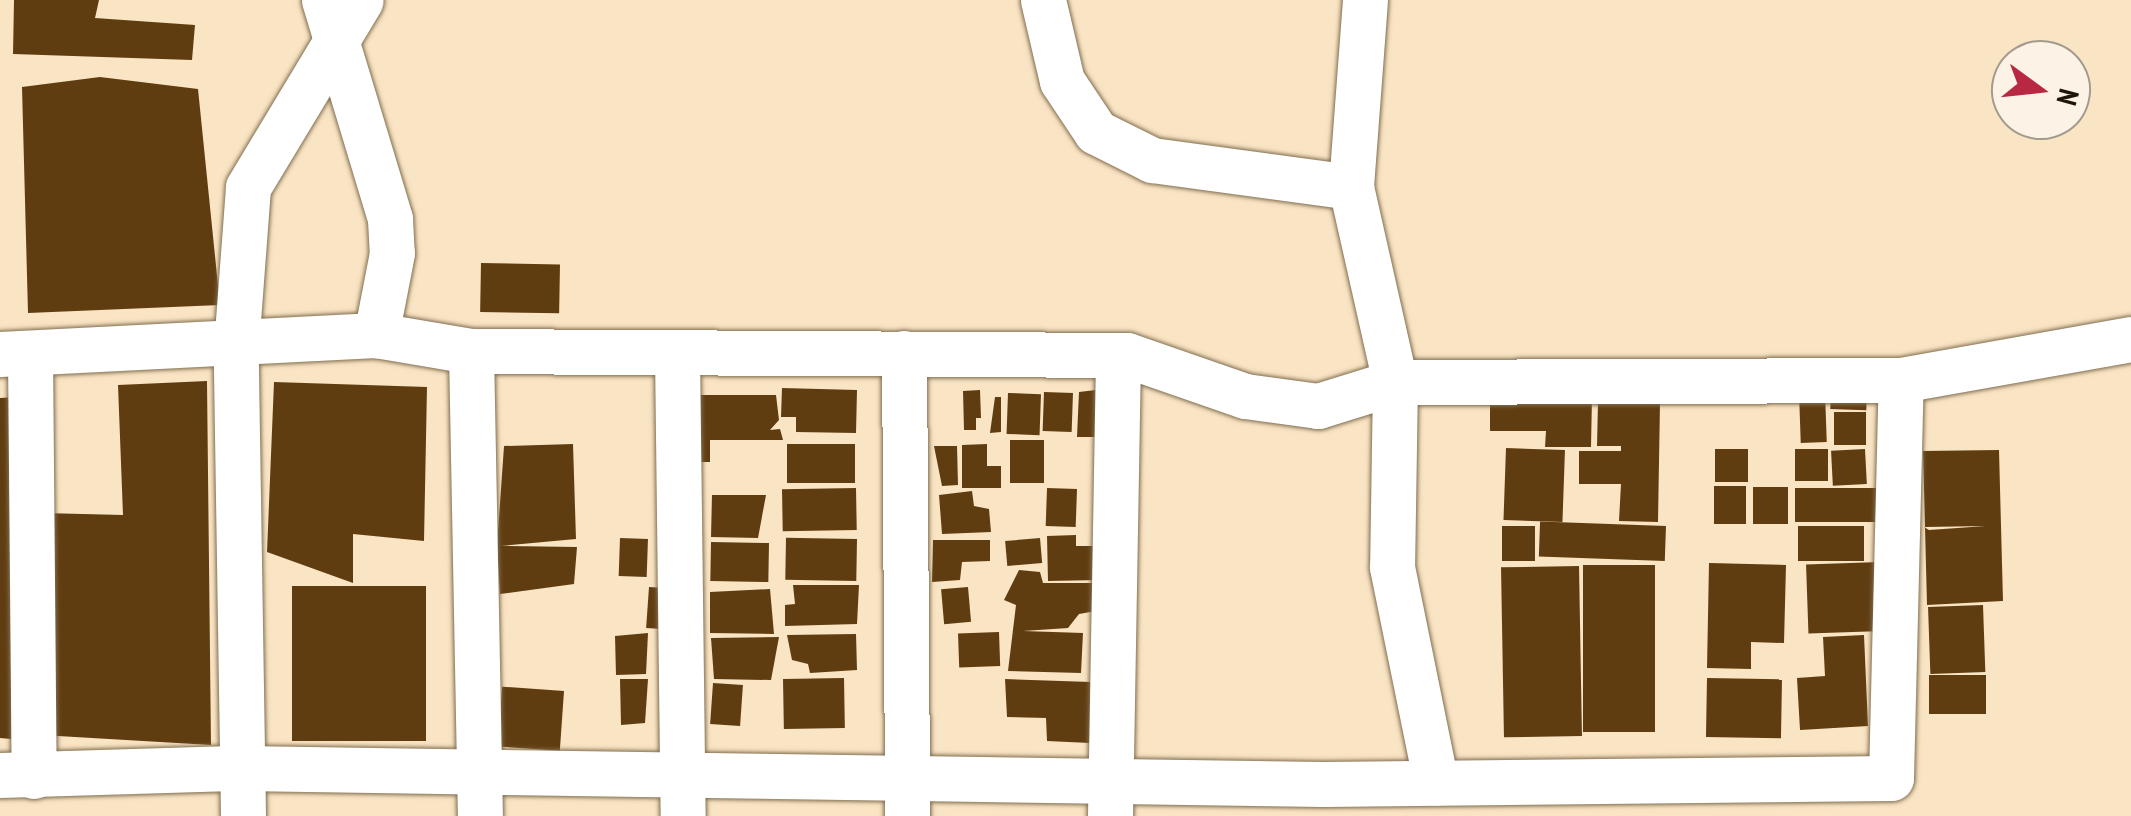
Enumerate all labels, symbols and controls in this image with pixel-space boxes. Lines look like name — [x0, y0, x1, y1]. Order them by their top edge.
north arrow — [1991, 40, 2091, 140]
text: N — [2049, 85, 2088, 109]

